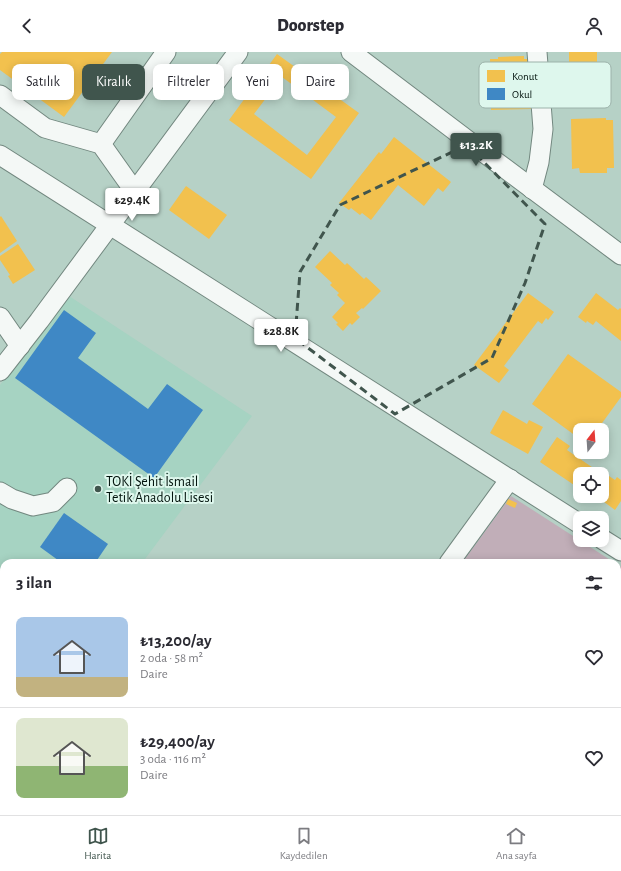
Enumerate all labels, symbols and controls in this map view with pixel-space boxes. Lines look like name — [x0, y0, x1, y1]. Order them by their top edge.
icon: back — [16, 15, 38, 37]
icon: person — [583, 15, 605, 37]
text: Doorstep — [277, 17, 344, 35]
legend — [479, 62, 611, 108]
chip: Satılık — [12, 64, 74, 100]
chip: Kiralık — [82, 64, 145, 100]
chip: Filtreler — [153, 64, 224, 100]
chip: Yeni — [232, 64, 283, 100]
chip: Daire — [291, 64, 349, 100]
text: Konut — [512, 71, 538, 82]
text: Okul — [512, 89, 532, 100]
pin: ₺13.2K — [443, 133, 509, 167]
text: ₺13.2K — [459, 139, 493, 152]
pin: ₺29.4K — [99, 188, 165, 222]
text: ₺29.4K — [114, 194, 150, 207]
pin: ₺28.8K — [248, 319, 314, 353]
text: ₺28.8K — [263, 325, 299, 338]
north arrow — [573, 423, 609, 459]
map controls — [573, 423, 609, 547]
button: locate — [573, 467, 609, 503]
place label: TOKİ Şehit İsmail Tetik Anadolu Lisesi — [106, 472, 213, 505]
marker: TOKİ Şehit İsmail Tetik Anadolu Lisesi — [93, 484, 103, 494]
button: layers — [573, 511, 609, 547]
icon: filters — [583, 572, 605, 594]
text: 3 ilan — [16, 574, 52, 591]
text: ₺13,200/ay — [140, 632, 212, 649]
icon: home — [48, 633, 96, 681]
icon: heart — [583, 646, 605, 668]
text: 2 oda · 58 m² — [140, 652, 203, 665]
text: Daire — [140, 668, 168, 681]
text: ₺29,400/ay — [140, 733, 215, 750]
icon: home — [48, 734, 96, 782]
icon: heart — [583, 747, 605, 769]
text: 3 oda · 116 m² — [140, 753, 206, 766]
text: Daire — [140, 769, 168, 782]
tab: Harita — [84, 825, 111, 862]
tab: Kaydedilen — [280, 825, 328, 862]
tab: Ana sayfa — [496, 825, 537, 862]

